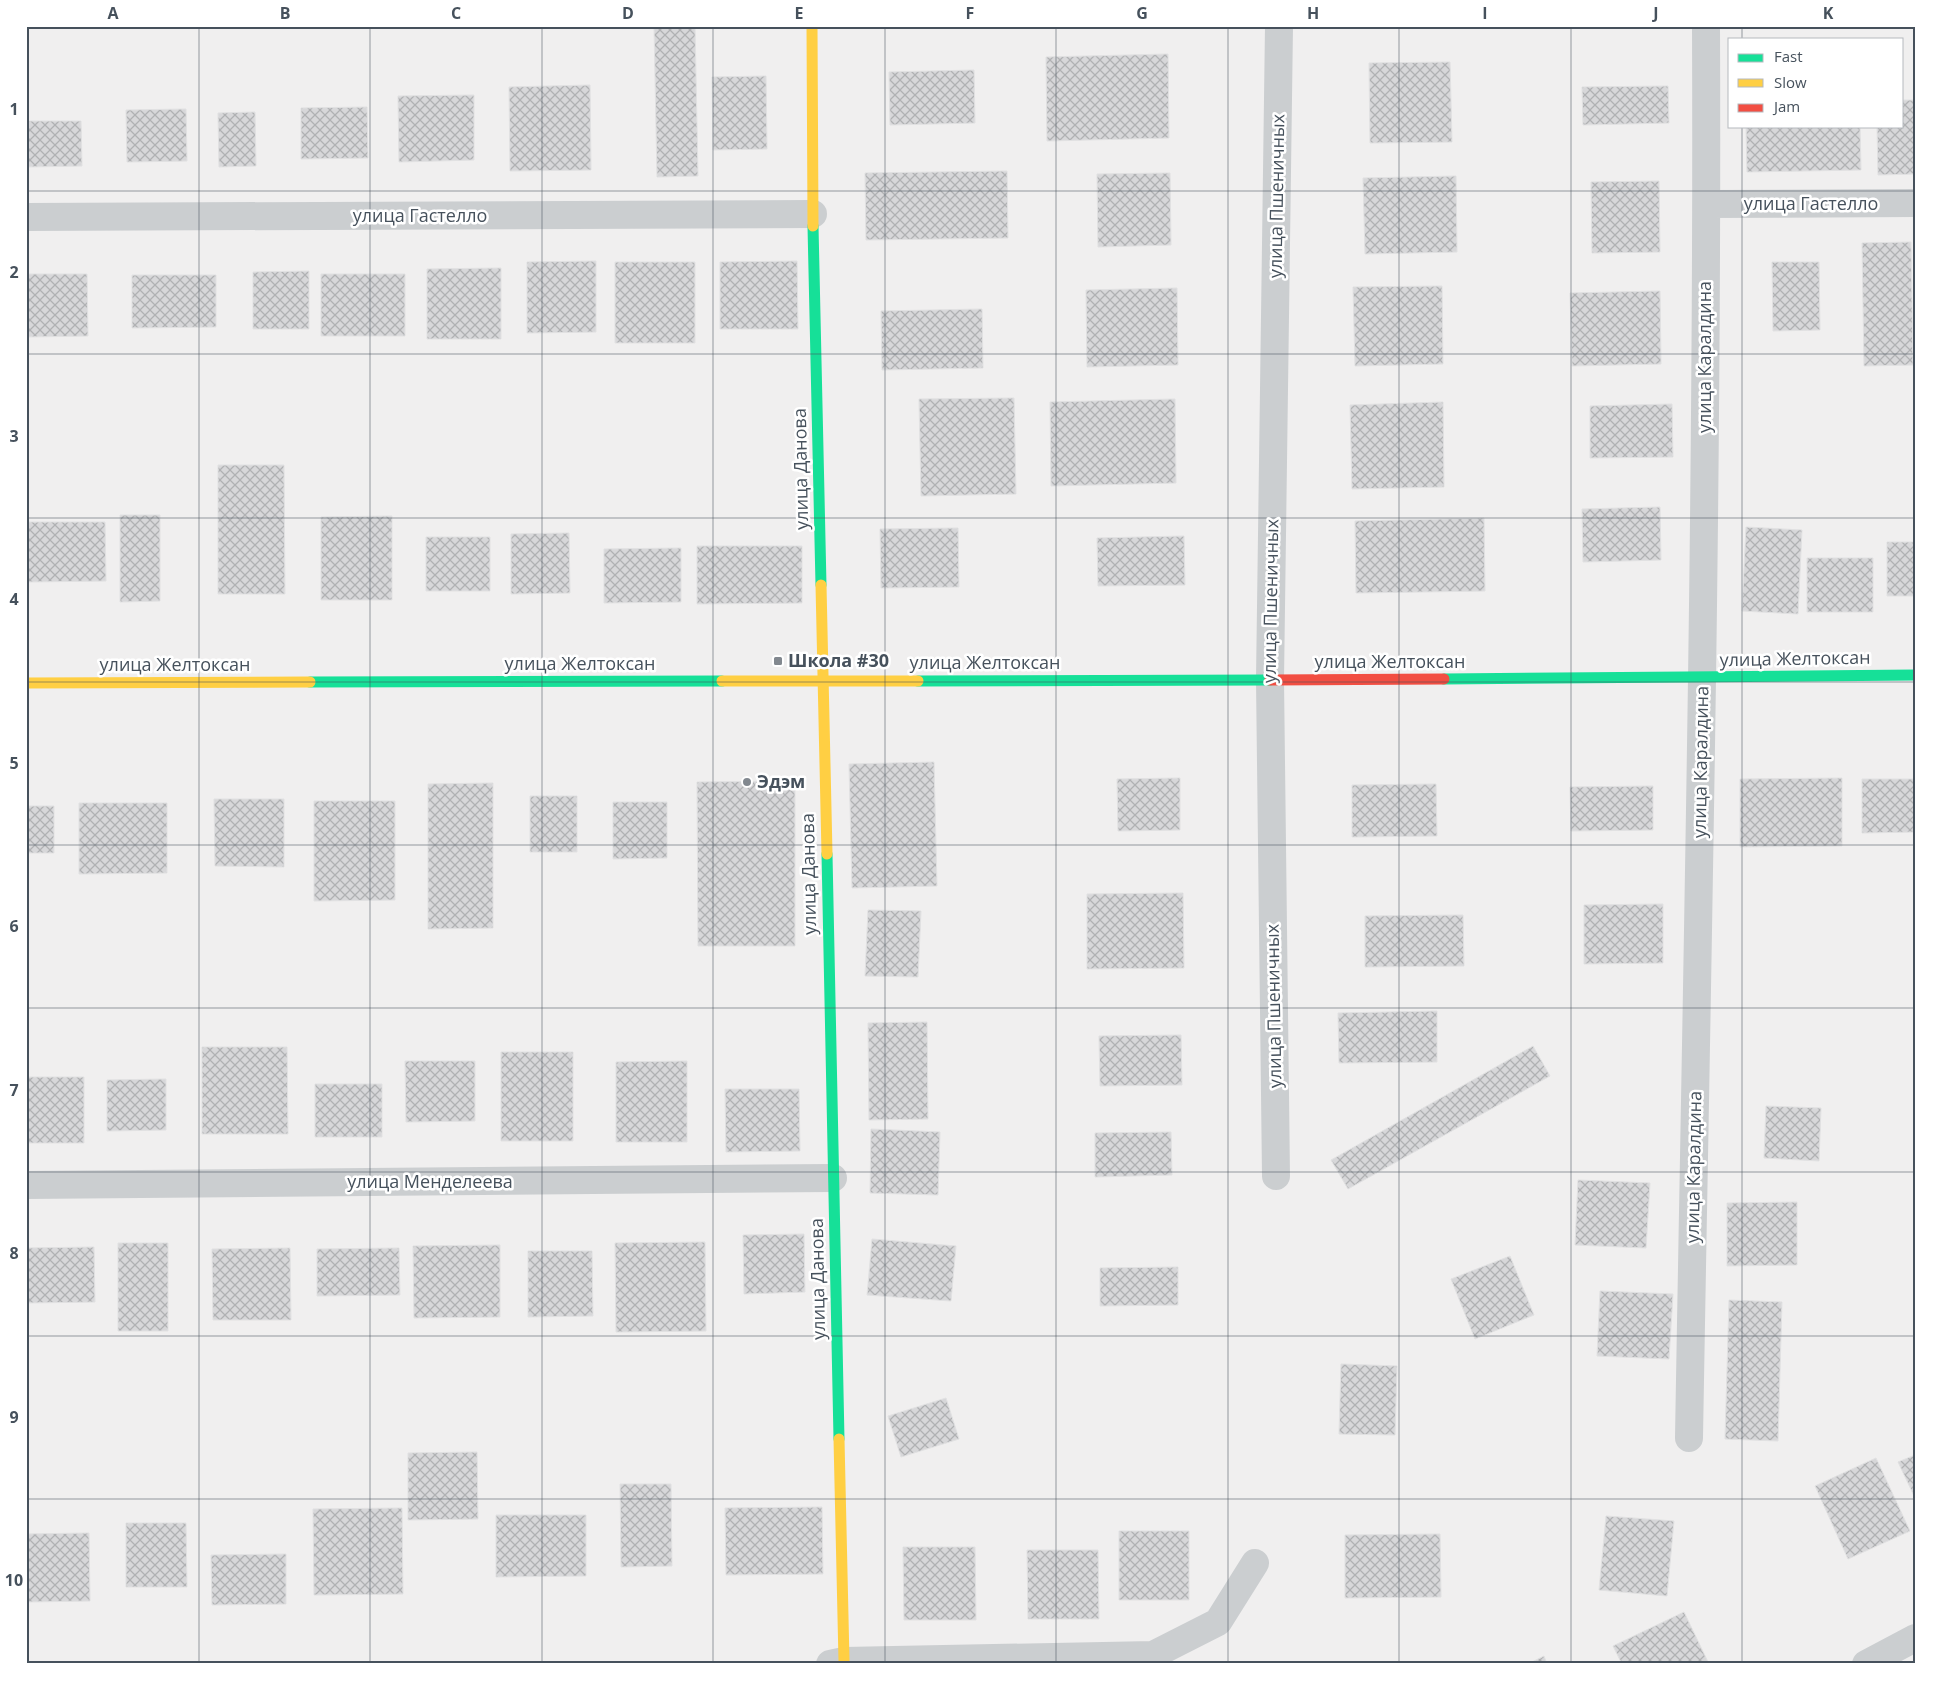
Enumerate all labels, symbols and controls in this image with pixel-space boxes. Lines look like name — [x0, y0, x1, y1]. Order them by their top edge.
text: A — [107, 2, 119, 24]
text: B — [280, 2, 290, 24]
text: C — [451, 2, 461, 24]
text: D — [622, 2, 634, 24]
text: E — [795, 2, 804, 24]
text: F — [966, 2, 974, 24]
text: G — [1136, 2, 1148, 24]
text: H — [1307, 2, 1319, 24]
text: I — [1482, 2, 1488, 24]
text: J — [1651, 2, 1659, 24]
text: K — [1823, 2, 1834, 24]
legend — [1728, 38, 1904, 128]
text: Fast — [1774, 46, 1803, 66]
text: Slow — [1774, 72, 1807, 92]
text: Jam — [1772, 96, 1800, 116]
text: 1 — [9, 98, 19, 120]
street label: улица Пшеничных — [1263, 113, 1289, 278]
street label: улица Гастелло — [1744, 191, 1878, 215]
street label: улица Гастелло — [353, 203, 487, 227]
text: 2 — [9, 261, 19, 283]
street label: улица Каралдина — [1692, 281, 1716, 433]
street label: улица Данова — [787, 408, 813, 530]
text: 3 — [9, 425, 19, 447]
street label: улица Пшеничных — [1257, 518, 1283, 683]
text: 4 — [9, 588, 19, 610]
street label: улица Желтоксан — [1719, 645, 1871, 671]
place label: Школа #30 — [788, 648, 889, 672]
street label: улица Желтоксан — [1315, 649, 1465, 673]
street label: улица Желтоксан — [910, 650, 1060, 674]
street label: улица Желтоксан — [505, 651, 655, 675]
street label: улица Желтоксан — [100, 652, 250, 676]
marker: Школа #30 — [772, 655, 784, 667]
street label: улица Каралдина — [1687, 686, 1713, 838]
text: 5 — [9, 752, 19, 774]
place label: Эдэм — [757, 769, 805, 793]
marker: Эдэм — [741, 776, 753, 788]
street label: улица Данова — [795, 813, 821, 935]
text: 6 — [9, 915, 19, 937]
street label: улица Пшеничных — [1260, 923, 1286, 1088]
text: 7 — [9, 1079, 19, 1101]
street label: улица Каралдина — [1680, 1091, 1706, 1243]
street label: улица Менделеева — [347, 1169, 513, 1193]
street label: улица Данова — [804, 1218, 830, 1340]
text: 8 — [9, 1242, 19, 1264]
text: 9 — [9, 1406, 19, 1428]
text: 10 — [5, 1569, 23, 1591]

